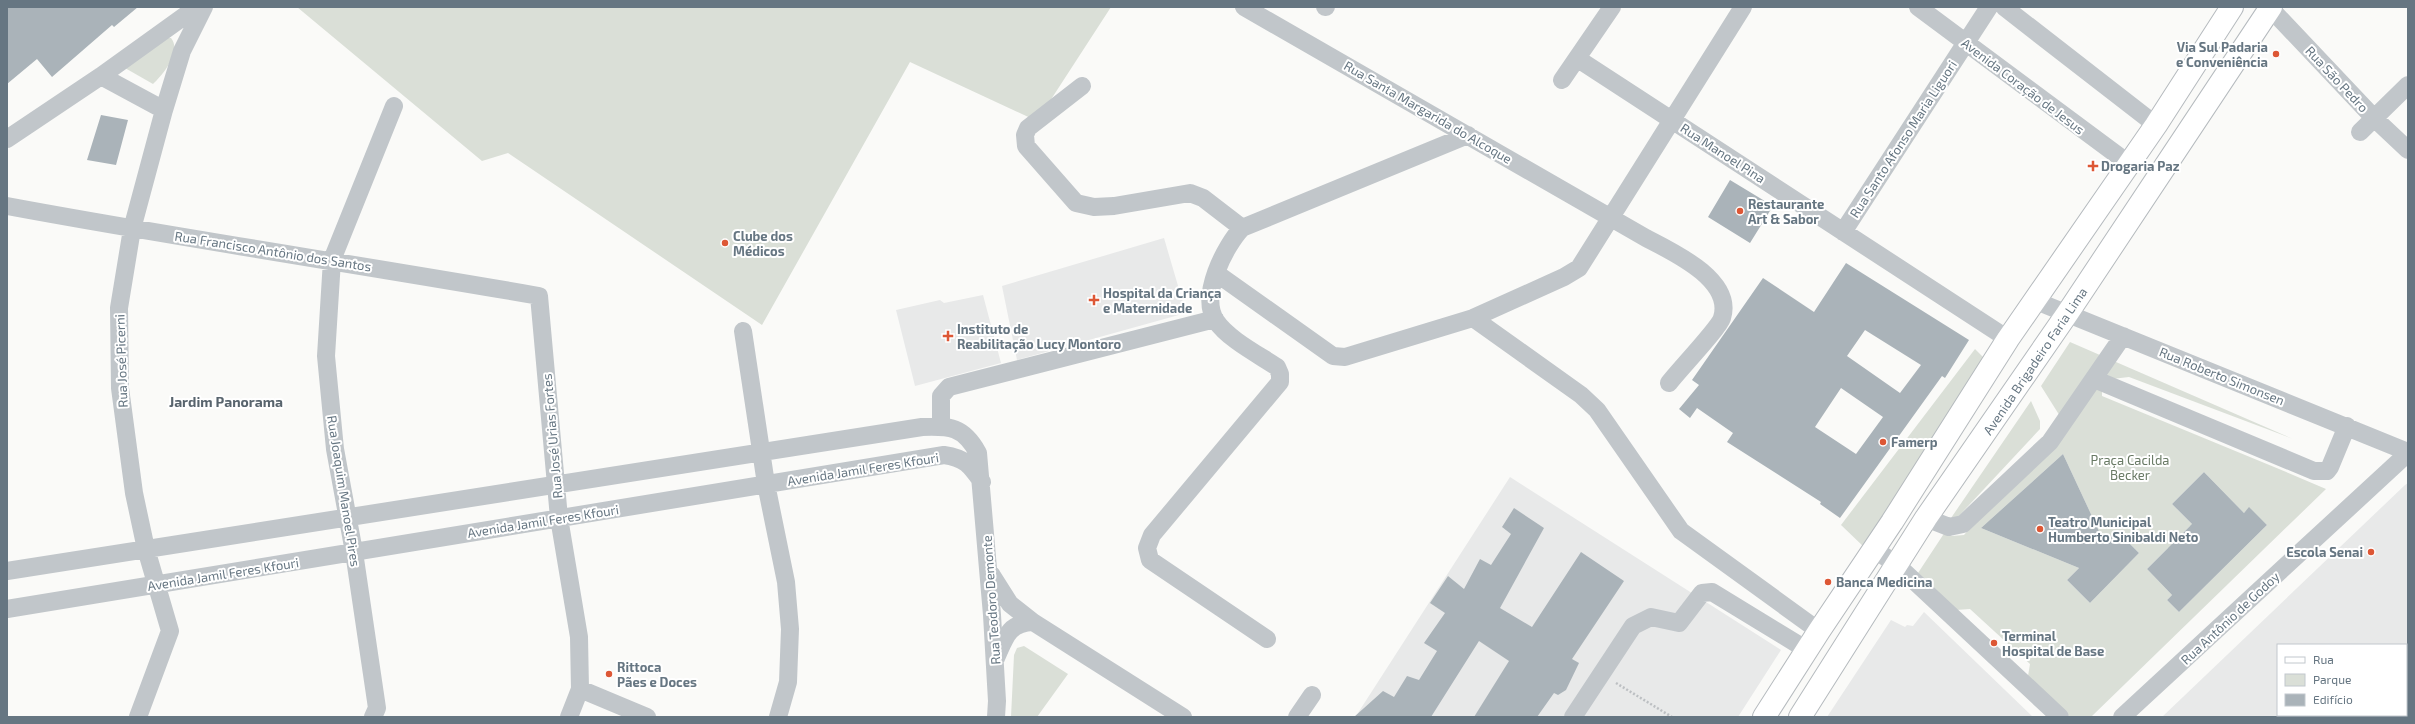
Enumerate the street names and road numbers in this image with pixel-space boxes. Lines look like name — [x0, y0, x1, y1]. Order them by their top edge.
street label: Avenida Coração de Jesus — [1958, 35, 2088, 138]
street label: Rua São Pedro — [2302, 43, 2372, 115]
street label: Rua Santa Margarida do Alcoque — [1341, 57, 1515, 167]
street label: Rua Santo Afonso Maria Liguori — [1846, 57, 1960, 221]
street label: Rua Manoel Pina — [1678, 120, 1768, 186]
street label: Rua Francisco Antônio dos Santos — [174, 228, 372, 274]
street label: Avenida Brigadeiro Faria Lima — [1980, 284, 2090, 438]
street label: Rua José Picerni — [111, 314, 131, 408]
street label: Rua Roberto Simonsen — [2157, 344, 2287, 408]
street label: Rua José Urias Fortes — [539, 373, 565, 499]
street label: Rua Joaquim Manoel Pires — [324, 414, 364, 568]
street label: Avenida Jamil Feres Kfouri — [786, 449, 940, 489]
street label: Avenida Jamil Feres Kfouri — [466, 501, 620, 541]
street label: Rua Teodoro Demonte — [978, 535, 1004, 665]
street label: Avenida Jamil Feres Kfouri — [146, 554, 300, 594]
street label: Rua Antônio de Godoy — [2177, 568, 2283, 668]

